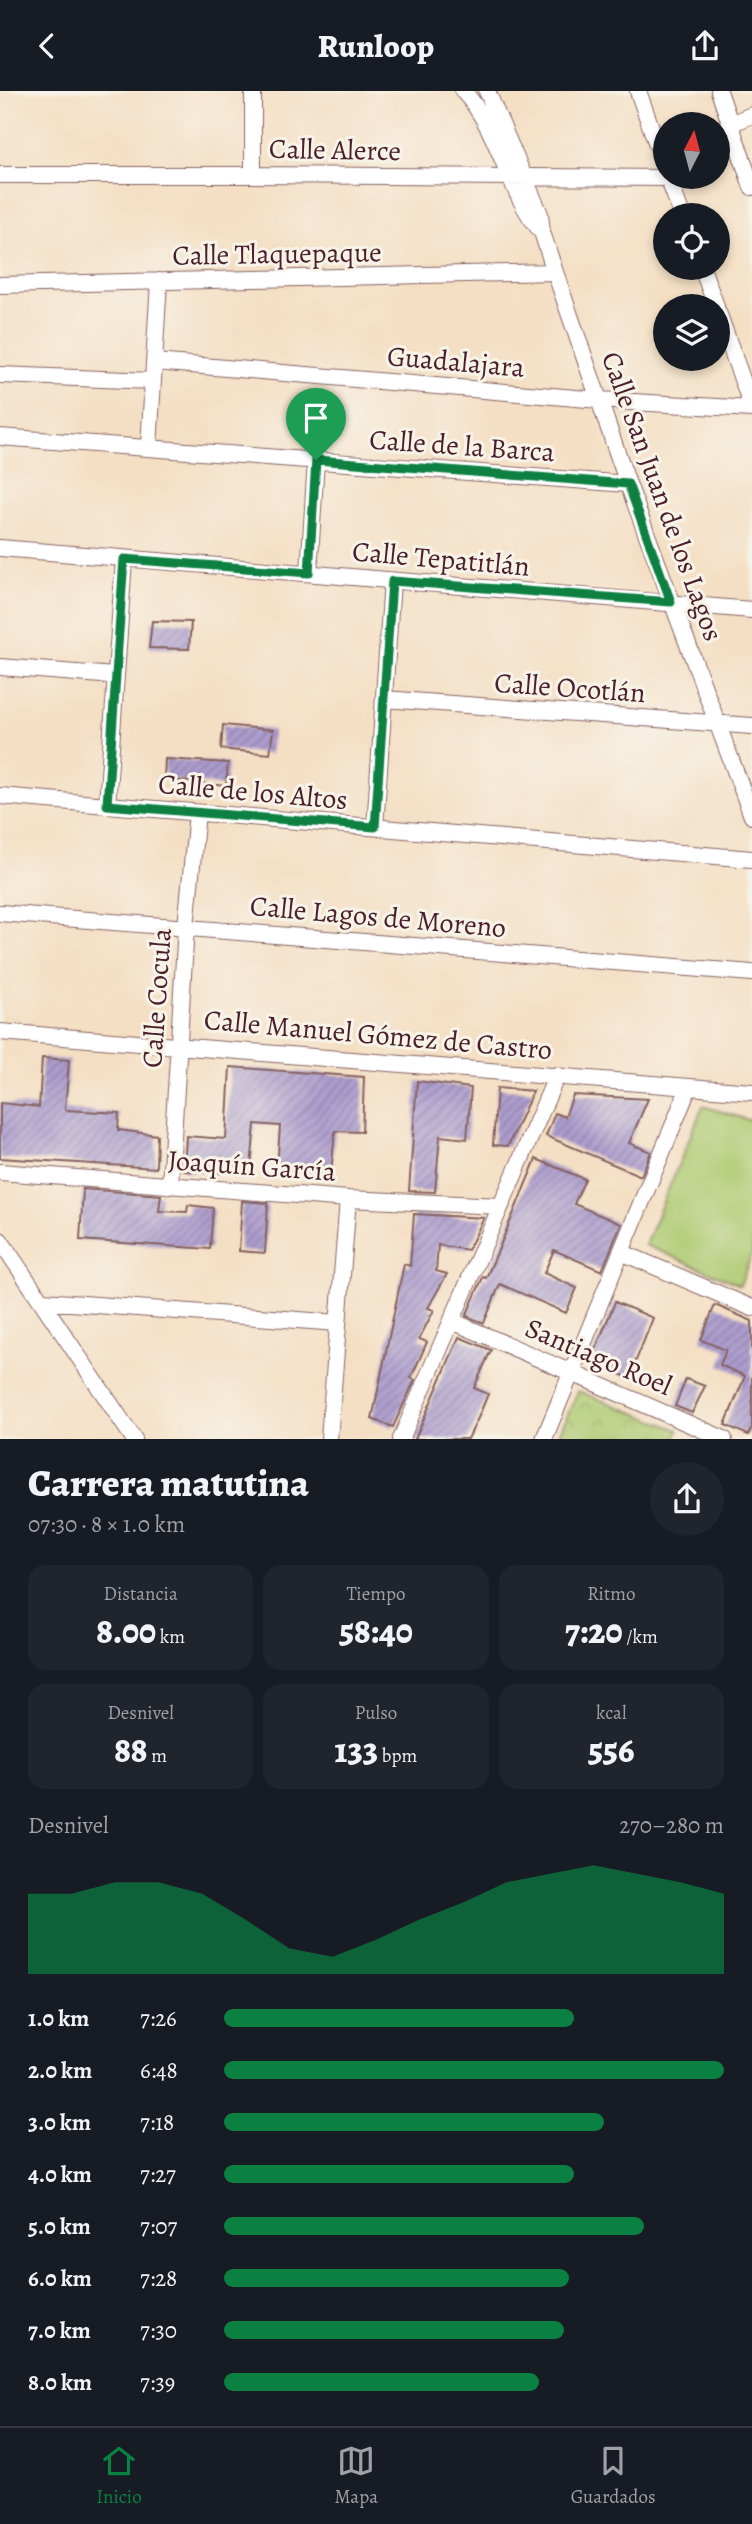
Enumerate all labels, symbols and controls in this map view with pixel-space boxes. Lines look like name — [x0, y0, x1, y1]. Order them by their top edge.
text: Runloop — [318, 24, 434, 68]
icon: back — [28, 27, 66, 65]
icon: share — [686, 27, 724, 65]
north arrow — [653, 112, 730, 189]
map controls — [653, 112, 730, 371]
street label: Calle Alerce — [269, 130, 401, 170]
button: locate — [653, 203, 730, 280]
street label: Calle Tlaquepaque — [172, 233, 382, 275]
button: layers — [653, 294, 730, 371]
street label: Guadalajara — [386, 337, 526, 387]
street label: Calle San Juan de los Lagos — [592, 346, 732, 646]
pin — [286, 388, 346, 460]
icon: arrive — [297, 399, 335, 437]
street label: Calle de la Barca — [368, 421, 556, 471]
street label: Calle Tepatitlán — [351, 532, 531, 586]
street label: Calle Ocotlán — [493, 664, 647, 712]
street label: Calle de los Altos — [157, 765, 349, 819]
street label: Calle Lagos de Moreno — [248, 887, 508, 947]
street label: Calle Cocula — [133, 927, 181, 1069]
street label: Calle Manuel Gómez de Castro — [202, 1001, 553, 1069]
street label: Joaquín García — [167, 1141, 337, 1191]
street label: Santiago Roel — [519, 1309, 678, 1405]
text: Carrera matutina — [28, 1457, 309, 1509]
button: share — [650, 1462, 724, 1536]
text: 07:30 · 8 × 1.0 km — [28, 1509, 185, 1540]
text: Distancia — [104, 1581, 178, 1607]
text: Tiempo — [347, 1581, 405, 1607]
text: Ritmo — [587, 1581, 635, 1607]
text: 8.00 — [96, 1607, 156, 1655]
text: 58:40 — [339, 1607, 413, 1655]
text: 7:20 — [565, 1607, 622, 1655]
text: km — [156, 1624, 185, 1650]
text: /km — [622, 1624, 658, 1650]
text: Desnivel — [107, 1700, 174, 1726]
text: Pulso — [355, 1700, 397, 1726]
text: kcal — [596, 1700, 627, 1726]
text: 88 — [114, 1726, 148, 1774]
text: 133 — [335, 1726, 378, 1774]
text: 556 — [588, 1726, 634, 1774]
text: m — [148, 1743, 167, 1769]
text: bpm — [378, 1743, 417, 1769]
text: Desnivel — [28, 1810, 109, 1841]
text: 270–280 m — [619, 1810, 724, 1841]
text: 1.0 km — [28, 2003, 89, 2034]
text: 7:26 — [140, 2003, 177, 2034]
text: 2.0 km — [28, 2055, 92, 2086]
text: 6:48 — [140, 2055, 178, 2086]
text: 3.0 km — [28, 2107, 91, 2138]
text: 7:18 — [140, 2107, 174, 2138]
text: 4.0 km — [28, 2159, 92, 2190]
text: 7:27 — [140, 2159, 176, 2190]
text: 5.0 km — [28, 2211, 91, 2242]
text: 7:07 — [140, 2211, 177, 2242]
text: 6.0 km — [28, 2263, 92, 2294]
text: 7:28 — [140, 2263, 177, 2294]
text: 7.0 km — [28, 2315, 91, 2346]
text: 7:30 — [140, 2315, 177, 2346]
text: 8.0 km — [28, 2367, 92, 2398]
text: 7:39 — [140, 2367, 175, 2398]
tab: Inicio — [96, 2442, 142, 2510]
tab: Mapa — [334, 2442, 378, 2510]
tab: Guardados — [571, 2442, 656, 2510]

